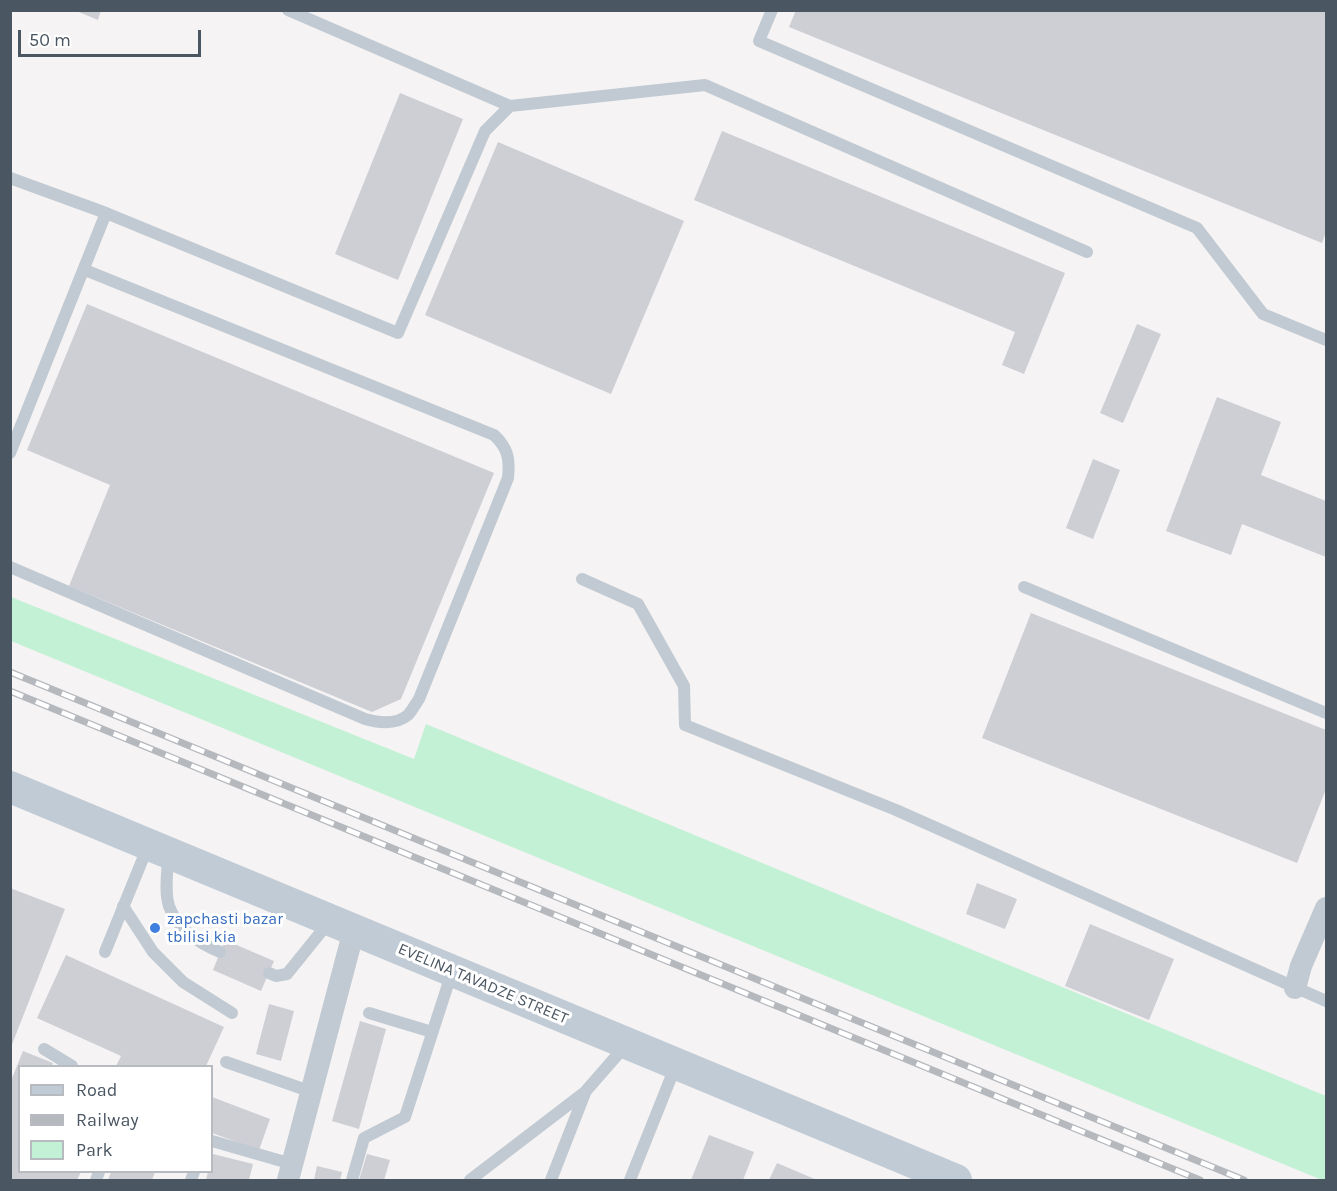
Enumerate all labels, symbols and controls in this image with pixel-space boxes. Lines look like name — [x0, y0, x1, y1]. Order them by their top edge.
scale bar — [21, 18, 204, 56]
text: 50 m — [29, 29, 71, 51]
place label: zapchasti bazar tbilisi kia — [167, 909, 283, 947]
marker: zapchasti bazar tbilisi kia — [148, 921, 162, 935]
street label: EVELINA TAVADZE STREET — [395, 939, 571, 1029]
legend — [18, 1065, 213, 1173]
text: Road — [76, 1079, 117, 1101]
text: Railway — [76, 1109, 139, 1131]
text: Park — [76, 1139, 113, 1161]

